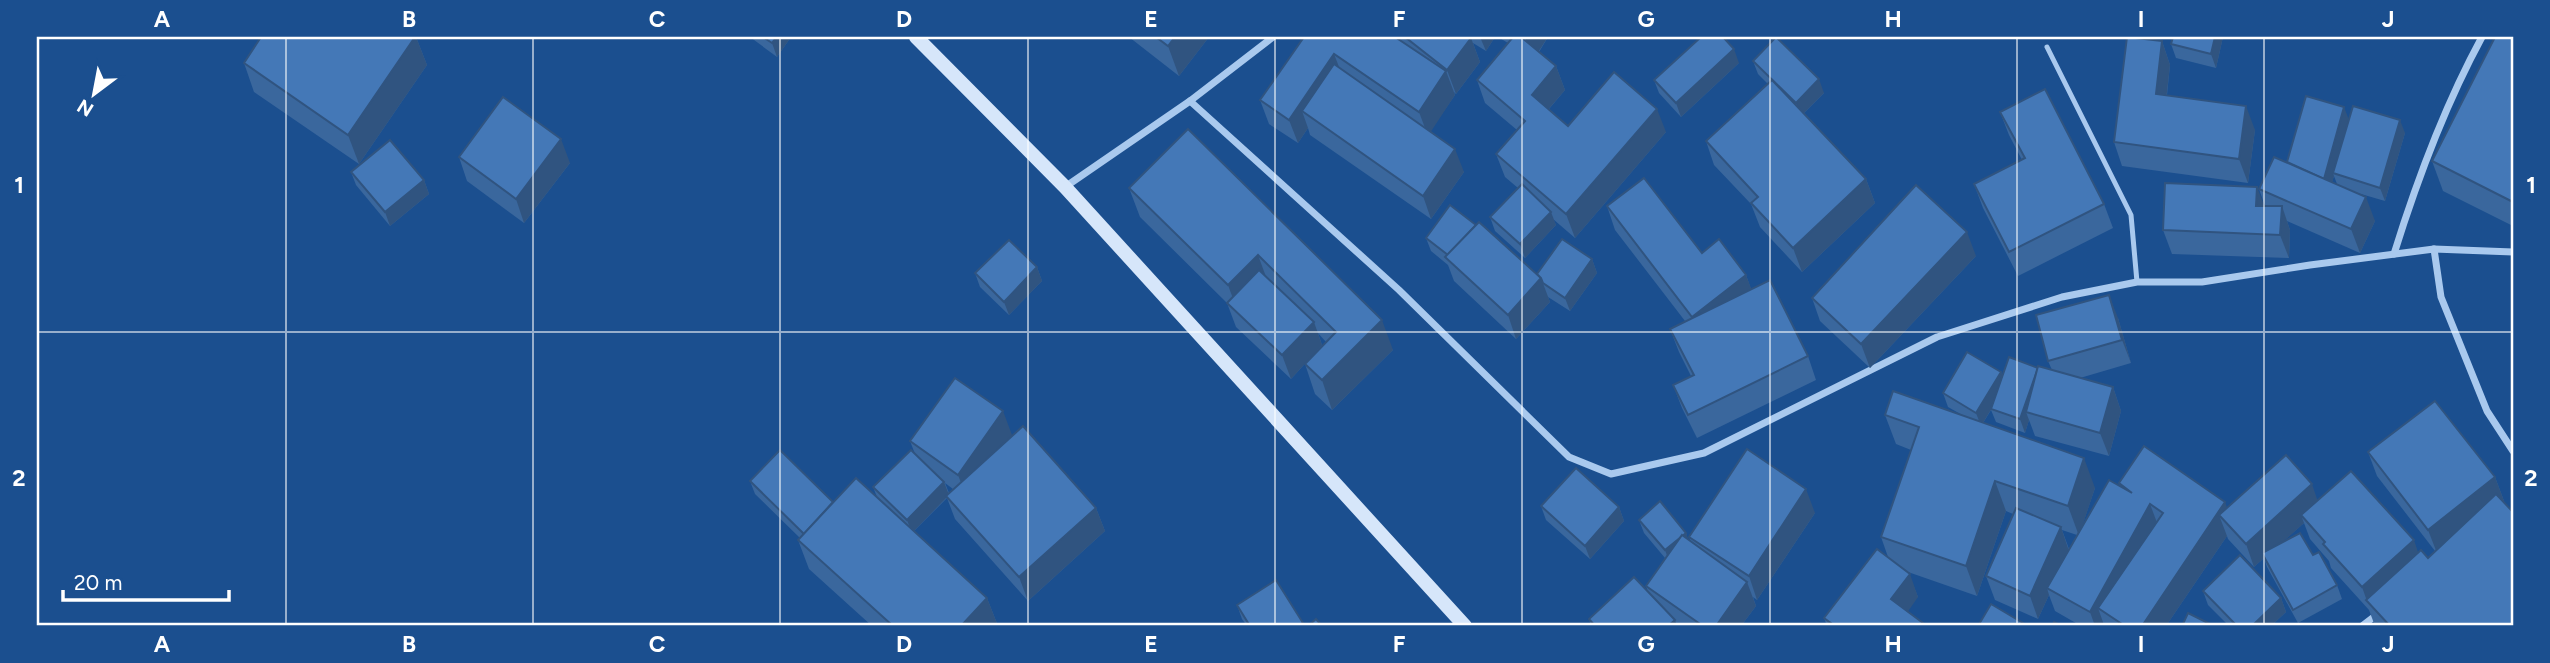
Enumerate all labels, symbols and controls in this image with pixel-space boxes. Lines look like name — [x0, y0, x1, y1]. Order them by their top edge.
text: A — [154, 5, 171, 33]
text: B — [402, 5, 416, 33]
text: C — [649, 5, 666, 33]
text: D — [896, 5, 912, 33]
text: E — [1144, 5, 1158, 33]
text: F — [1393, 5, 1406, 33]
text: G — [1637, 5, 1655, 33]
text: H — [1884, 5, 1902, 33]
text: I — [2138, 5, 2144, 33]
text: J — [2382, 5, 2394, 33]
north arrow — [60, 60, 130, 130]
text: N — [73, 94, 98, 122]
text: 1 — [14, 171, 24, 199]
text: 1 — [2526, 171, 2536, 199]
text: 2 — [12, 464, 26, 492]
text: 2 — [2524, 464, 2538, 492]
scale bar — [63, 558, 229, 602]
text: 20 m — [74, 570, 122, 595]
text: A — [154, 630, 171, 658]
text: B — [402, 630, 416, 658]
text: C — [649, 630, 666, 658]
text: D — [896, 630, 912, 658]
text: E — [1144, 630, 1158, 658]
text: F — [1393, 630, 1406, 658]
text: G — [1637, 630, 1655, 658]
text: H — [1884, 630, 1902, 658]
text: I — [2138, 630, 2144, 658]
text: J — [2382, 630, 2394, 658]

